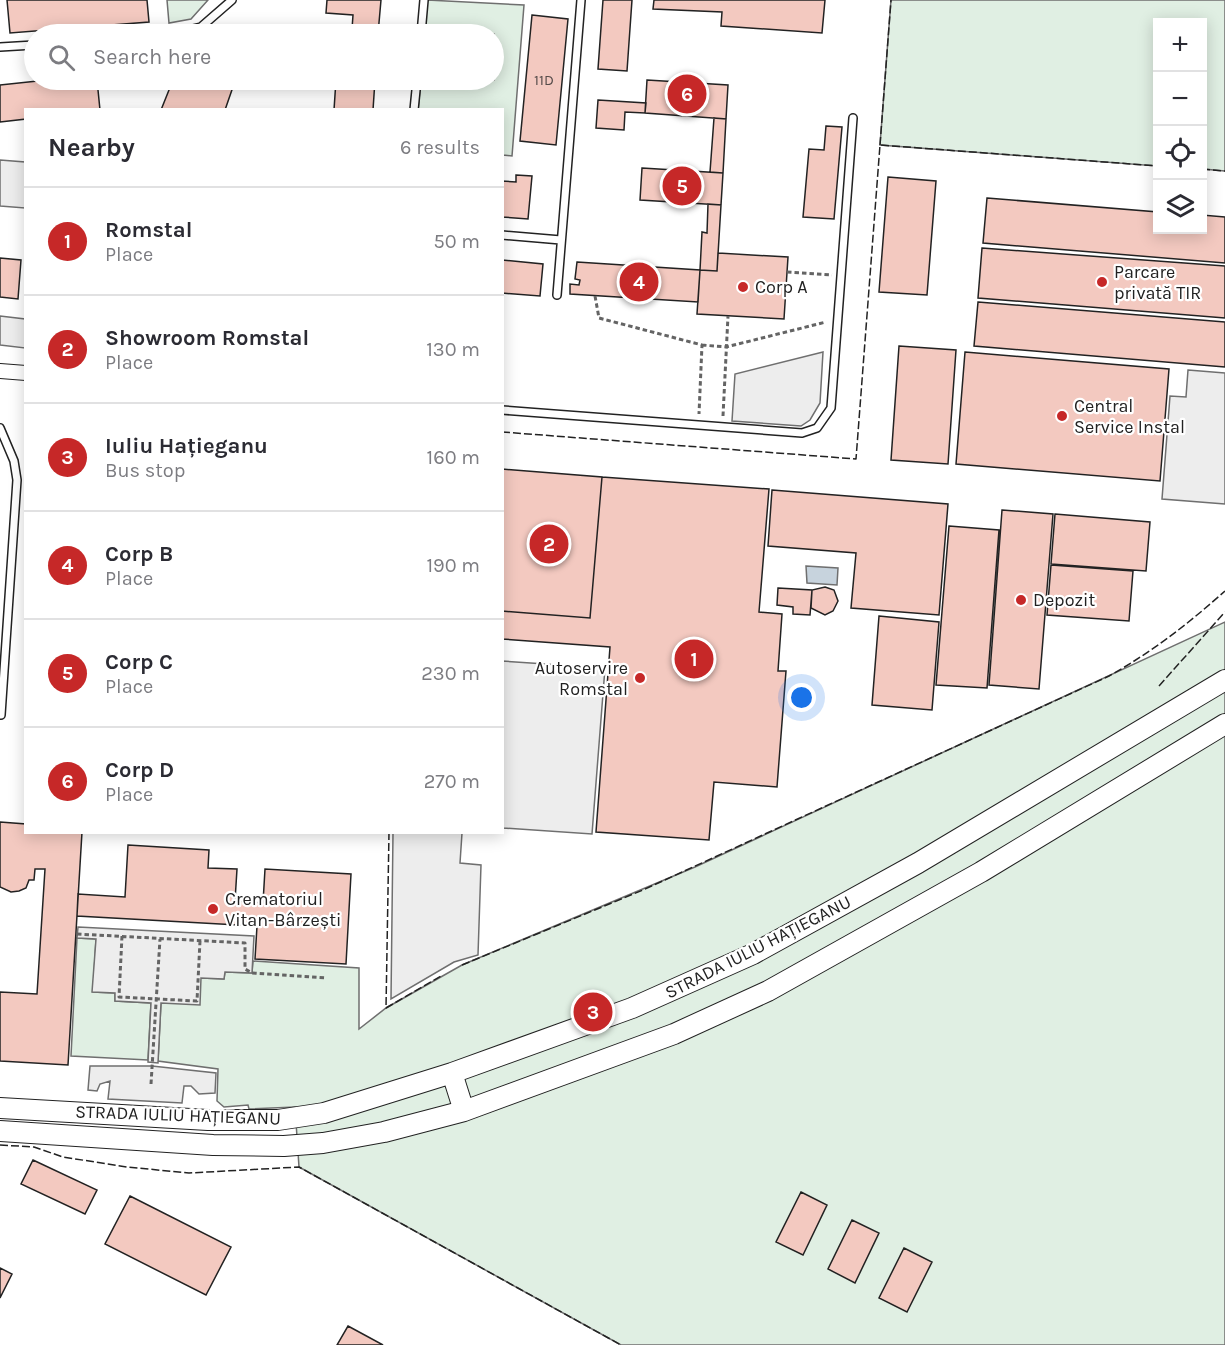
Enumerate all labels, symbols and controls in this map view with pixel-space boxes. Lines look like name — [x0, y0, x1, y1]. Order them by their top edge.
map controls — [1153, 18, 1207, 234]
button: + — [1153, 18, 1207, 72]
search box — [24, 24, 504, 90]
icon: search — [45, 41, 78, 74]
text: Search here — [93, 44, 211, 70]
house number: 11D — [534, 71, 554, 89]
pin: 6 — [668, 72, 706, 116]
button: − — [1153, 72, 1207, 126]
button: locate — [1153, 126, 1207, 180]
text: Nearby — [48, 132, 135, 163]
text: 6 results — [400, 136, 480, 159]
pin: 5 — [662, 164, 702, 208]
button: layers — [1153, 180, 1207, 234]
text: Romstal — [105, 217, 192, 243]
text: 1 — [64, 230, 71, 253]
text: 50 m — [433, 230, 480, 253]
text: Place — [105, 243, 153, 266]
pin: 4 — [620, 260, 658, 304]
place label: Parcare privată TIR — [1114, 261, 1201, 304]
marker: Parcare privată TIR — [1095, 275, 1109, 289]
place label: Corp A — [755, 276, 808, 298]
marker: Corp A — [736, 280, 750, 294]
text: Showroom Romstal — [105, 325, 309, 351]
text: 2 — [61, 338, 74, 361]
text: 130 m — [426, 338, 480, 361]
text: Place — [105, 351, 153, 374]
place label: Central Service Instal — [1074, 395, 1185, 438]
marker: Central Service Instal — [1055, 409, 1069, 423]
text: Iuliu Hațieganu — [105, 433, 268, 459]
text: 3 — [61, 446, 74, 469]
text: 160 m — [427, 446, 480, 469]
text: Bus stop — [105, 459, 185, 482]
pin: 2 — [530, 522, 568, 566]
text: Corp B — [105, 541, 173, 567]
text: 4 — [62, 554, 73, 577]
text: 190 m — [426, 554, 480, 577]
text: Place — [105, 567, 153, 590]
place label: Depozit — [1033, 589, 1095, 611]
marker: Depozit — [1014, 593, 1028, 607]
pin: 1 — [674, 636, 714, 682]
text: Corp C — [105, 649, 173, 675]
place label: Autoservire Romstal — [535, 657, 628, 700]
text: 5 — [62, 662, 73, 685]
text: 230 m — [421, 662, 480, 685]
marker: Autoservire Romstal — [633, 671, 647, 685]
text: Place — [105, 675, 153, 698]
your location — [787, 683, 816, 712]
text: Corp D — [105, 757, 174, 783]
text: 6 — [61, 770, 74, 793]
text: 270 m — [424, 770, 480, 793]
text: Place — [105, 783, 153, 806]
place label: Crematoriul Vitan-Bârzești — [225, 888, 341, 931]
street label: STRADA IULIU HAȚIEGANU — [661, 890, 855, 1004]
marker: Crematoriul Vitan-Bârzești — [206, 902, 220, 916]
pin: 3 — [574, 990, 612, 1034]
street label: STRADA IULIU HAȚIEGANU — [75, 1100, 281, 1130]

